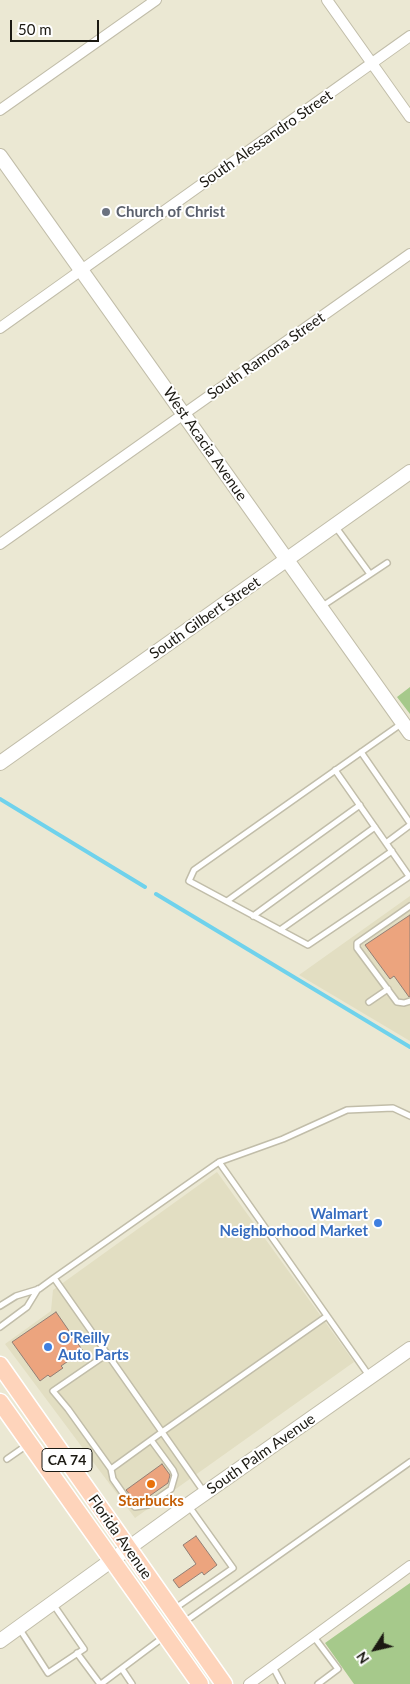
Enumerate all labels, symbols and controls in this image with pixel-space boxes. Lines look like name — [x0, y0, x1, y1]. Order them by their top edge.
scale bar — [12, 10, 101, 42]
text: 50 m — [18, 20, 52, 38]
street label: South Alessandro Street — [196, 86, 336, 192]
place label: Church of Christ — [116, 203, 225, 221]
marker: Church of Christ — [100, 206, 112, 218]
street label: South Ramona Street — [204, 309, 328, 403]
street label: West Acacia Avenue — [159, 384, 251, 504]
street label: South Gilbert Street — [146, 573, 264, 663]
place label: Walmart Neighborhood Market — [220, 1205, 368, 1240]
marker: Walmart Neighborhood Market — [372, 1217, 384, 1229]
place label: O'Reilly Auto Parts — [58, 1329, 129, 1364]
marker: O'Reilly Auto Parts — [42, 1341, 54, 1353]
street label: South Palm Avenue — [203, 1410, 319, 1498]
road number: CA 74 — [42, 1448, 92, 1472]
marker: Starbucks — [145, 1478, 157, 1490]
street label: Florida Avenue — [84, 1491, 156, 1583]
place label: Starbucks — [118, 1492, 184, 1510]
north arrow — [350, 1624, 400, 1674]
text: N — [352, 1649, 372, 1667]

